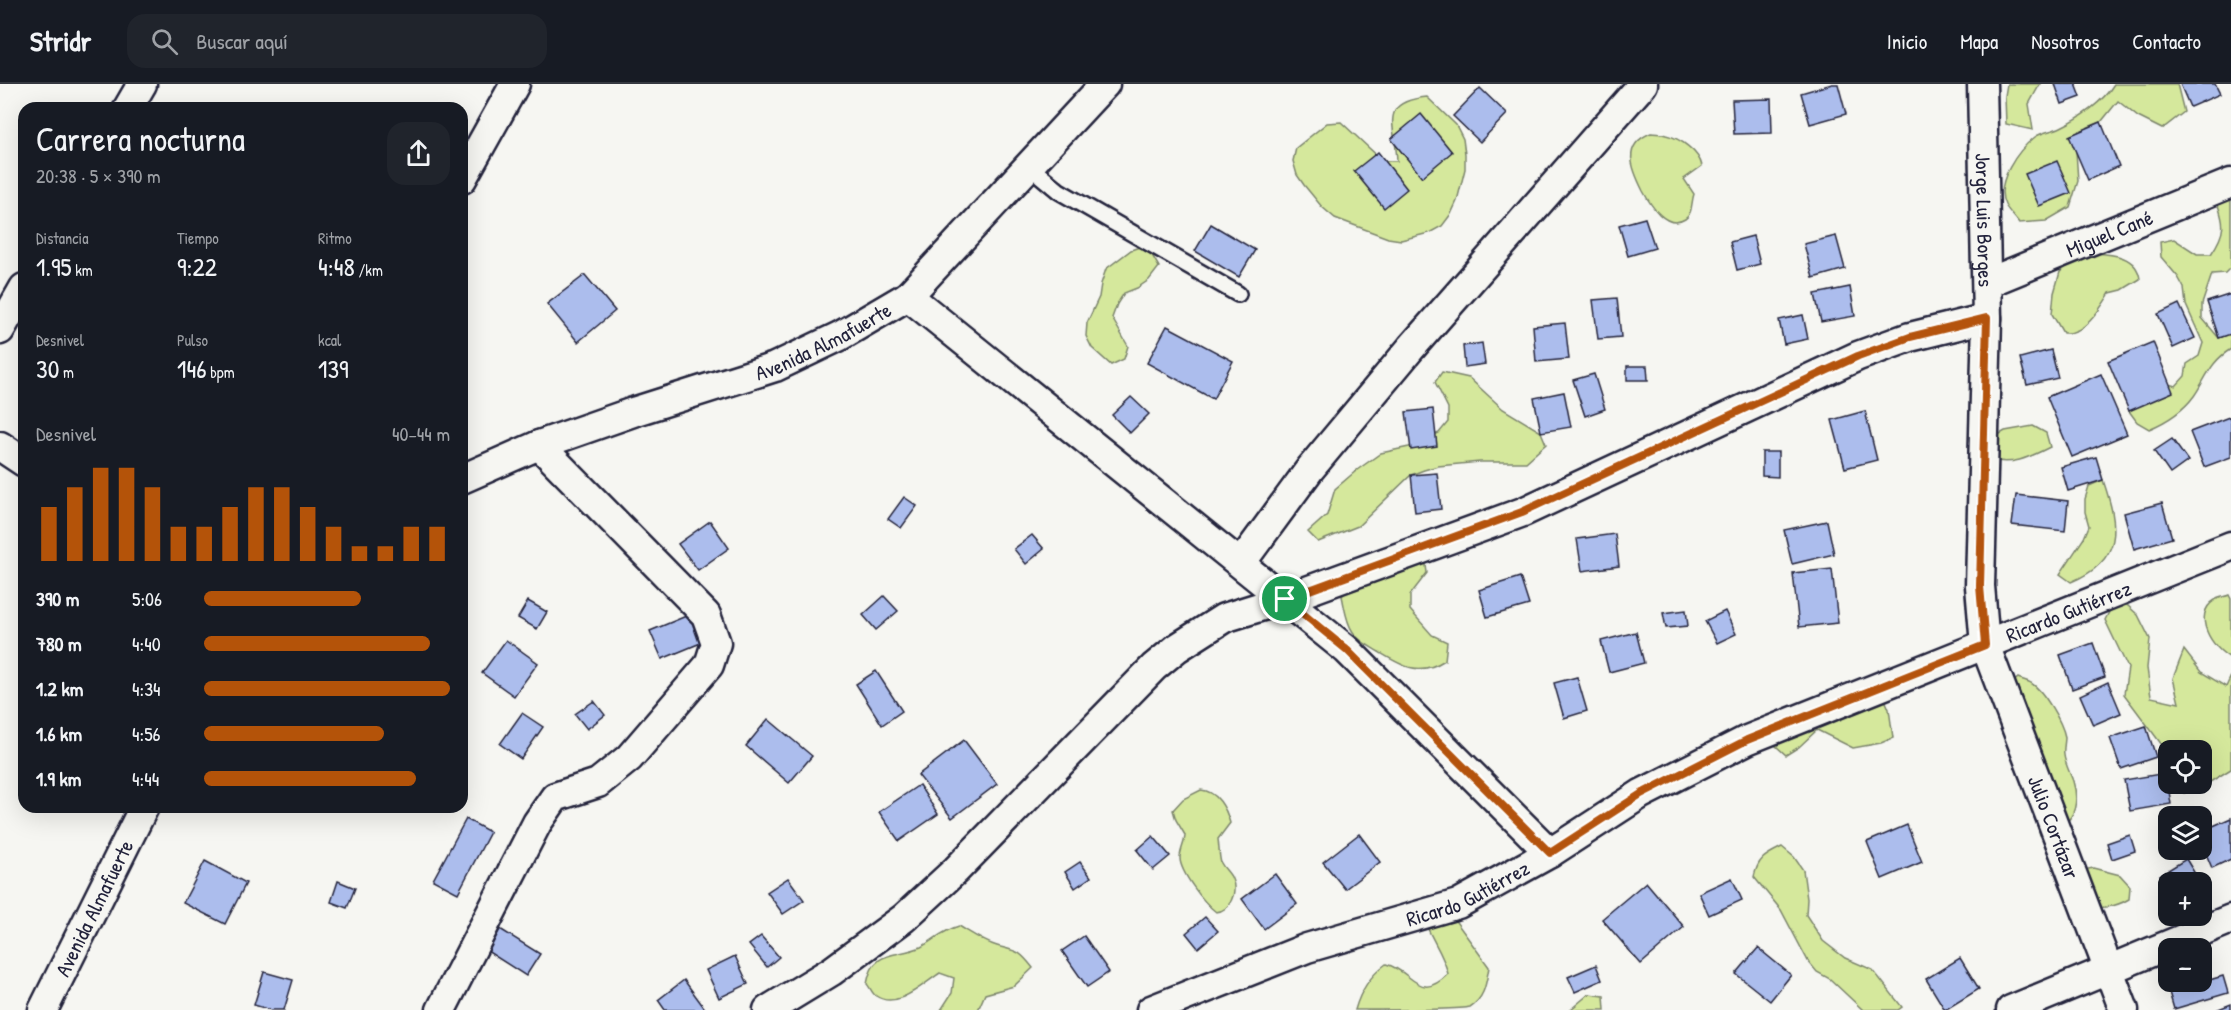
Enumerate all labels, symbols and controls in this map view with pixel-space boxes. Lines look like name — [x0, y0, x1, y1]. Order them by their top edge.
search box — [127, 14, 547, 68]
text: Stridr — [30, 22, 91, 60]
icon: search — [148, 25, 181, 58]
text: Buscar aquí — [196, 26, 288, 56]
text: Inicio — [1887, 27, 1927, 56]
text: Mapa — [1960, 27, 1998, 56]
text: Nosotros — [2031, 27, 2099, 56]
text: Contacto — [2132, 27, 2201, 56]
text: Carrera nocturna — [36, 117, 245, 161]
button: share — [387, 122, 450, 185]
street label: Jorge Luis Borges — [1969, 153, 2001, 287]
text: 20:38 · 5 × 390 m — [36, 162, 161, 189]
street label: Miguel Cané — [2061, 202, 2157, 264]
text: Distancia — [36, 227, 88, 249]
text: Tiempo — [177, 227, 219, 249]
text: Ritmo — [318, 227, 352, 249]
text: 1.95 — [36, 249, 72, 284]
text: 9:22 — [177, 249, 217, 284]
text: 4:48 — [318, 249, 355, 284]
text: km — [72, 259, 93, 281]
text: /km — [355, 259, 383, 281]
street label: Avenida Almafuerte — [751, 295, 896, 387]
text: Desnivel — [36, 329, 84, 351]
text: Pulso — [177, 329, 208, 351]
text: kcal — [318, 329, 341, 351]
text: 30 — [36, 351, 59, 386]
text: 146 — [177, 351, 207, 386]
text: 139 — [318, 351, 349, 386]
text: m — [59, 361, 74, 383]
text: bpm — [207, 361, 235, 383]
text: Desnivel — [36, 420, 96, 447]
text: 40–44 m — [392, 420, 450, 447]
pin — [1259, 573, 1310, 624]
street label: Ricardo Gutiérrez — [2001, 573, 2135, 649]
icon: arrive — [1268, 582, 1301, 615]
text: 390 m — [36, 585, 79, 612]
text: 5:06 — [132, 585, 162, 612]
text: 780 m — [36, 630, 82, 657]
text: 4:40 — [132, 630, 161, 657]
text: 1.2 km — [36, 675, 83, 702]
text: 4:34 — [132, 675, 161, 702]
text: 1.6 km — [36, 720, 82, 747]
text: 4:56 — [132, 720, 161, 747]
map controls — [2158, 740, 2212, 992]
button: locate — [2158, 740, 2212, 794]
text: 1.9 km — [36, 765, 81, 792]
text: 4:44 — [132, 765, 159, 792]
street label: Julio Cortázar — [2021, 771, 2087, 883]
button: layers — [2158, 806, 2212, 860]
street label: Avenida Almafuerte — [48, 835, 140, 981]
street label: Ricardo Gutiérrez — [1403, 853, 1534, 933]
button: + — [2158, 872, 2212, 926]
button: − — [2158, 938, 2212, 992]

